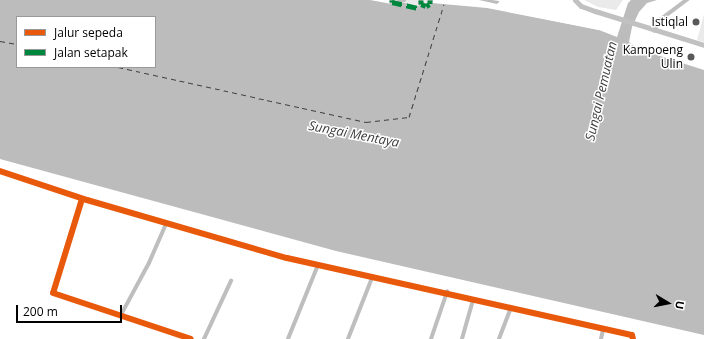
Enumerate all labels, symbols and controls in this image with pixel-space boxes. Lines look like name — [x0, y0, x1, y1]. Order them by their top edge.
place label: Istiqlal — [652, 15, 688, 29]
legend — [16, 16, 156, 68]
marker: Istiqlal — [691, 17, 701, 27]
text: Jalur sepeda — [54, 24, 123, 41]
water label: Sungai Pemuatan — [582, 40, 620, 142]
place label: Kampoeng Ulin — [623, 43, 683, 71]
text: Jalan setapak — [54, 44, 128, 61]
marker: Kampoeng Ulin — [686, 52, 696, 62]
water label: Sungai Mentaya — [307, 118, 401, 150]
north arrow — [648, 283, 688, 323]
scale bar — [18, 297, 124, 323]
text: U — [672, 300, 688, 311]
text: 200 m — [23, 303, 58, 320]

